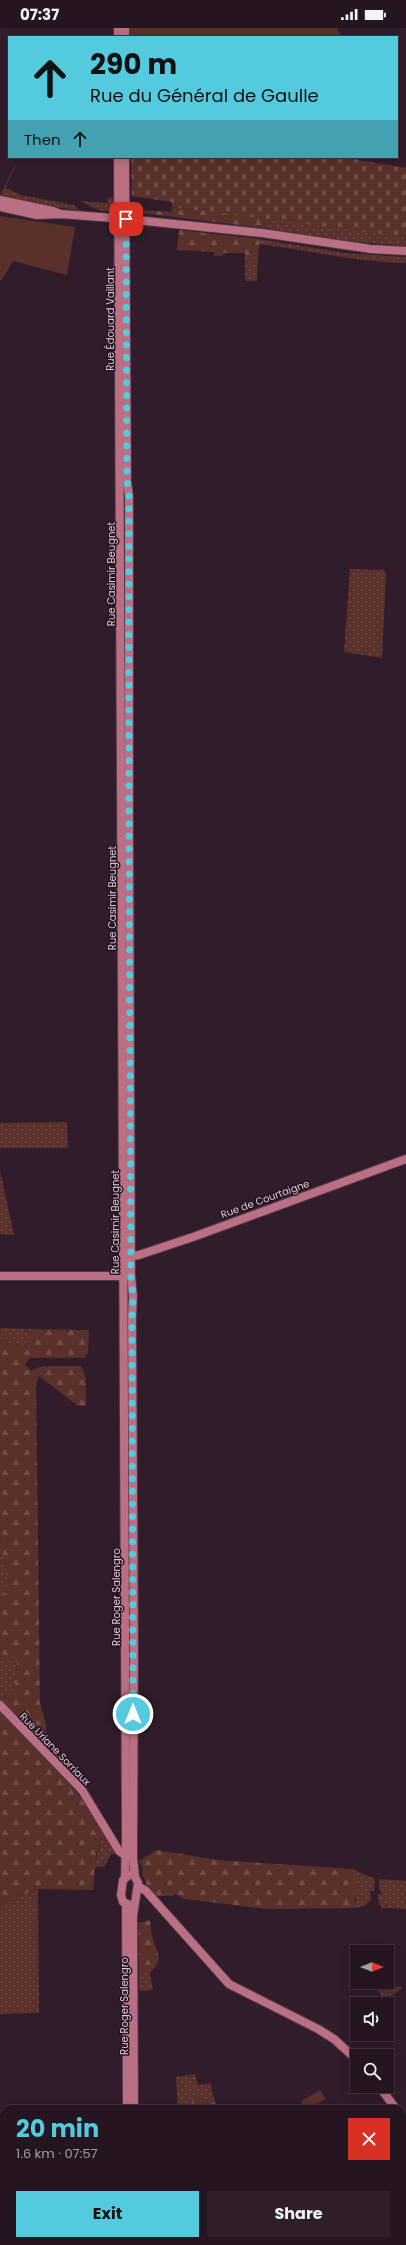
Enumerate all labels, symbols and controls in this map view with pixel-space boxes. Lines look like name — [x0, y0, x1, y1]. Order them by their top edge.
text: 07:37 — [20, 4, 59, 25]
text: 290 m — [90, 45, 177, 84]
icon: ahead — [24, 52, 76, 104]
text: Rue du Général de Gaulle — [90, 83, 319, 108]
icon: ahead — [69, 128, 91, 150]
text: Then — [24, 129, 61, 150]
pin — [109, 202, 143, 236]
icon: arrive — [115, 208, 137, 230]
street label: Rue Édouard Vaillant — [103, 267, 118, 371]
street label: Rue Casimir Beugnet — [104, 521, 119, 626]
street label: Rue Casimir Beugnet — [105, 845, 120, 950]
street label: Rue Casimir Beugnet — [108, 1169, 123, 1274]
street label: Rue de Courtaigne — [219, 1176, 311, 1222]
street label: Rue Roger Salengro — [109, 1548, 124, 1646]
position arrow — [112, 1693, 154, 1735]
street label: Rue Uriane Sorriaux — [16, 1709, 94, 1789]
north arrow — [350, 1945, 394, 1989]
map controls — [350, 1945, 394, 2093]
street label: Rue Roger Salengro — [117, 1957, 132, 2055]
button: sound — [350, 1997, 394, 2041]
button: search — [350, 2049, 394, 2093]
text: 20 min — [16, 2112, 99, 2145]
button: close — [348, 2118, 390, 2160]
text: 1.6 km · 07:57 — [16, 2144, 98, 2163]
button: Exit — [16, 2191, 199, 2237]
button: Share — [207, 2191, 390, 2237]

